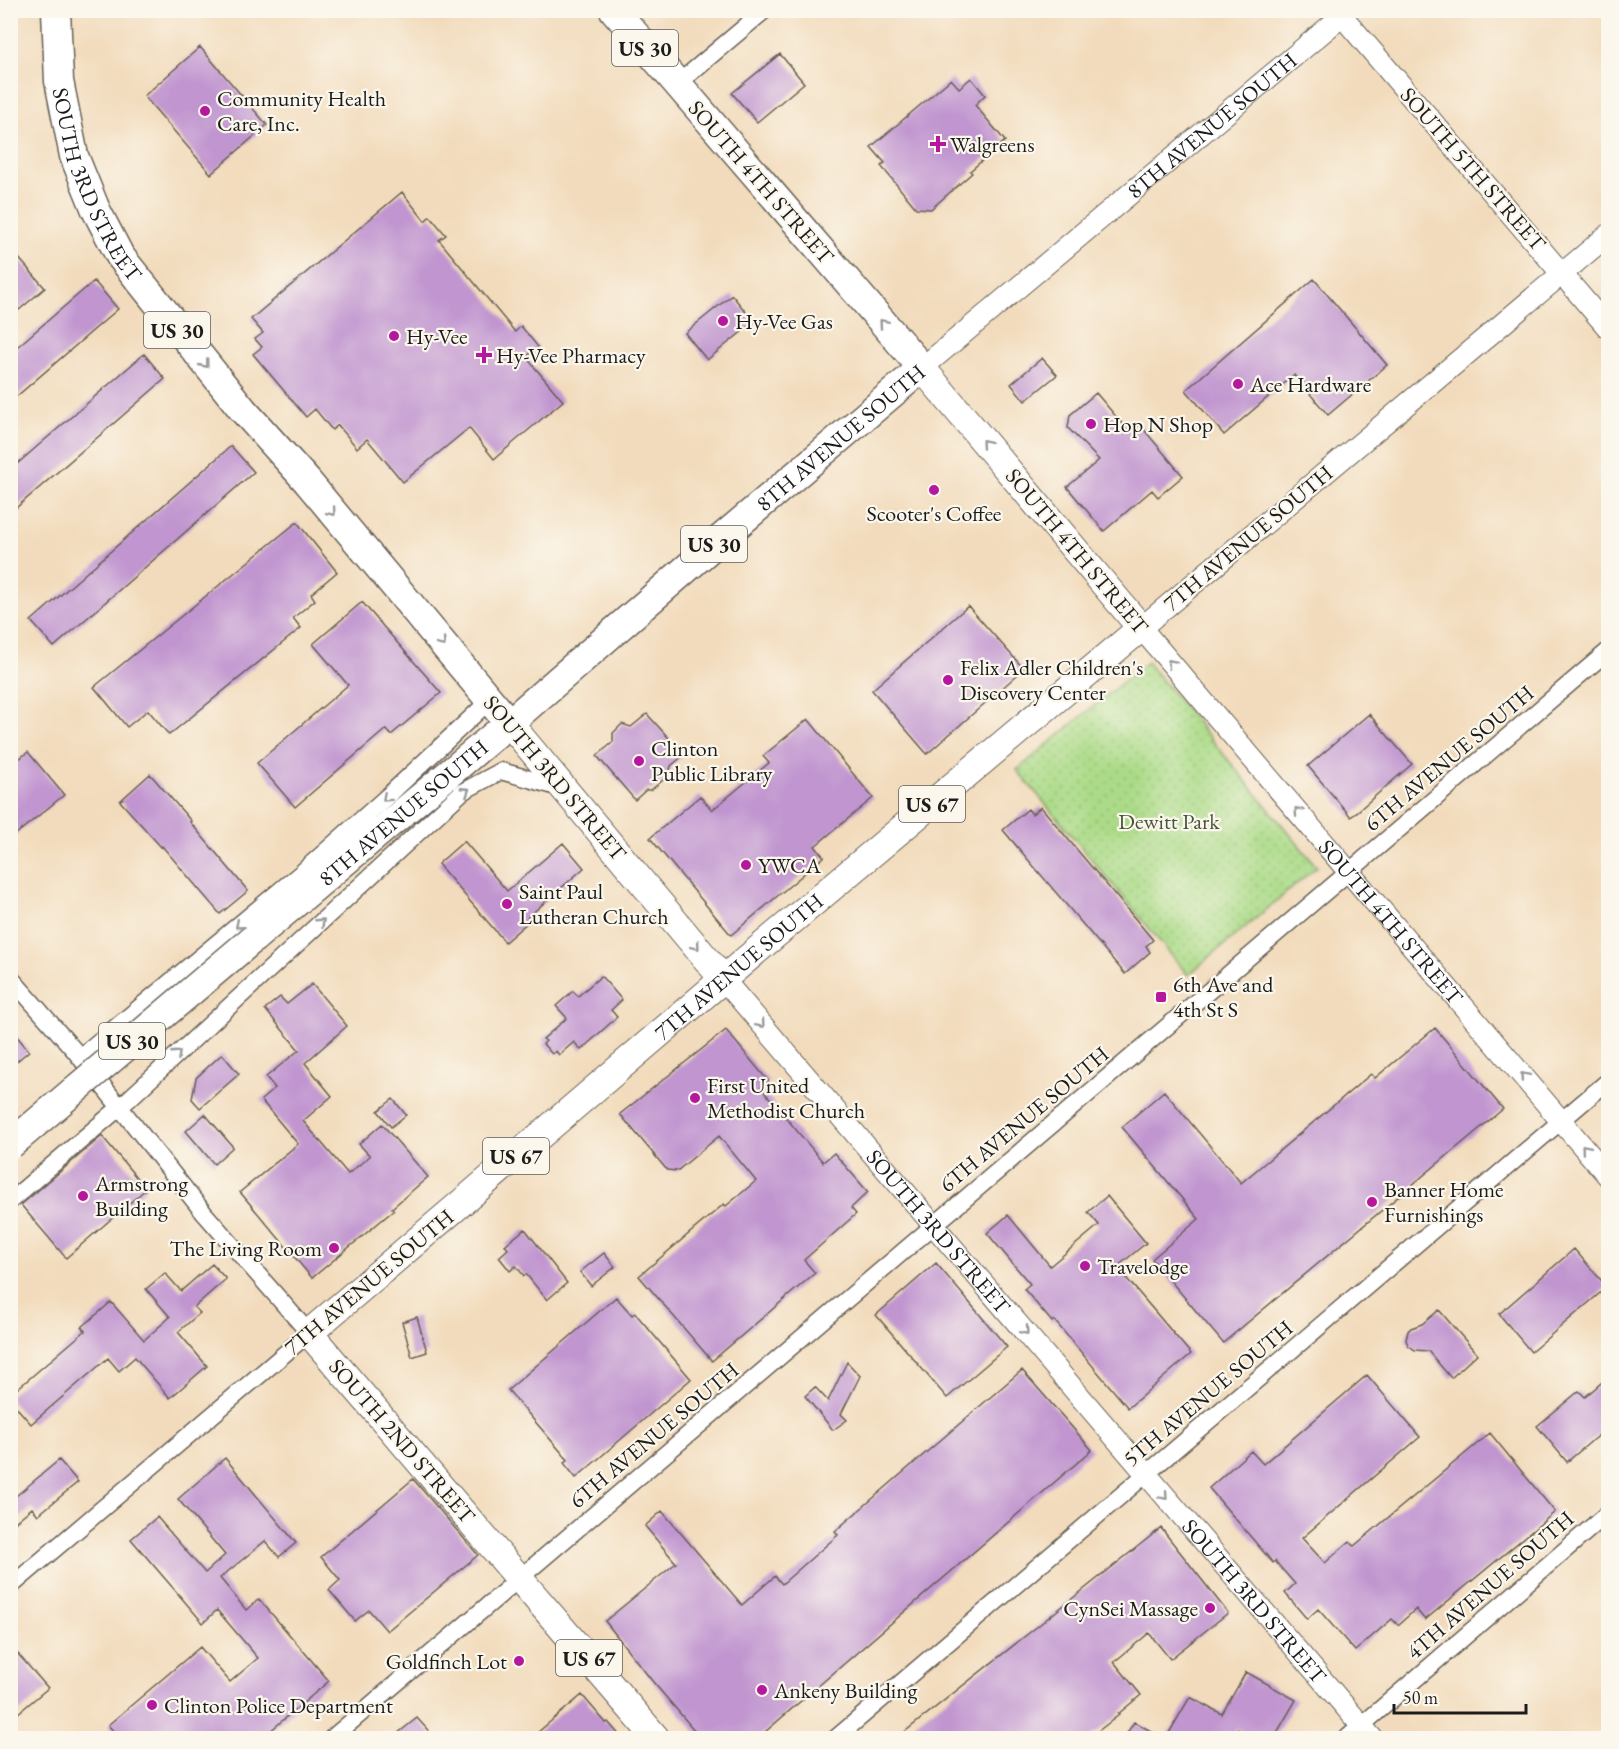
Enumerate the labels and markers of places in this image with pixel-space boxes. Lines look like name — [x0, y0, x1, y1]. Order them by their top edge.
place label: Community Health Care, Inc. — [217, 84, 386, 138]
marker: Community Health Care, Inc. — [198, 104, 212, 118]
place label: Walgreens — [950, 130, 1035, 159]
marker: Walgreens — [931, 137, 945, 151]
place label: Hy-Vee Gas — [735, 307, 833, 336]
marker: Hy-Vee Gas — [716, 314, 730, 328]
place label: Hy-Vee — [406, 322, 468, 351]
marker: Hy-Vee — [387, 329, 401, 343]
place label: Hy-Vee Pharmacy — [496, 341, 646, 370]
marker: Hy-Vee Pharmacy — [477, 348, 491, 362]
place label: Ace Hardware — [1249, 370, 1372, 399]
marker: Ace Hardware — [1231, 377, 1245, 391]
place label: Hop N Shop — [1103, 410, 1213, 439]
marker: Hop N Shop — [1084, 417, 1098, 431]
marker: Scooter's Coffee — [927, 483, 941, 497]
place label: Scooter's Coffee — [867, 499, 1002, 528]
place label: Felix Adler Children's Discovery Center — [960, 653, 1143, 707]
marker: Felix Adler Children's Discovery Center — [941, 673, 955, 687]
place label: Clinton Public Library — [651, 734, 773, 788]
marker: Clinton Public Library — [632, 754, 646, 768]
place label: YWCA — [758, 851, 822, 880]
marker: YWCA — [739, 858, 753, 872]
place label: Saint Paul Lutheran Church — [519, 877, 669, 931]
marker: Saint Paul Lutheran Church — [500, 897, 514, 911]
place label: 6th Ave and 4th St S — [1173, 970, 1274, 1024]
marker: 6th Ave and 4th St S — [1154, 990, 1168, 1004]
place label: First United Methodist Church — [707, 1071, 865, 1125]
marker: First United Methodist Church — [688, 1091, 702, 1105]
place label: Armstrong Building — [94, 1169, 189, 1223]
place label: Banner Home Furnishings — [1384, 1175, 1504, 1229]
marker: Armstrong Building — [76, 1189, 90, 1203]
marker: Banner Home Furnishings — [1365, 1195, 1379, 1209]
place label: The Living Room — [170, 1234, 322, 1263]
marker: The Living Room — [327, 1241, 341, 1255]
place label: Travelodge — [1097, 1252, 1189, 1281]
marker: Travelodge — [1078, 1259, 1092, 1273]
place label: CynSei Massage — [1063, 1594, 1198, 1623]
marker: CynSei Massage — [1203, 1601, 1217, 1615]
place label: Goldfinch Lot — [386, 1647, 507, 1676]
marker: Goldfinch Lot — [512, 1654, 526, 1668]
place label: Ankeny Building — [773, 1676, 918, 1705]
marker: Ankeny Building — [755, 1683, 769, 1697]
place label: Clinton Police Department — [164, 1691, 393, 1720]
marker: Clinton Police Department — [145, 1698, 159, 1712]

